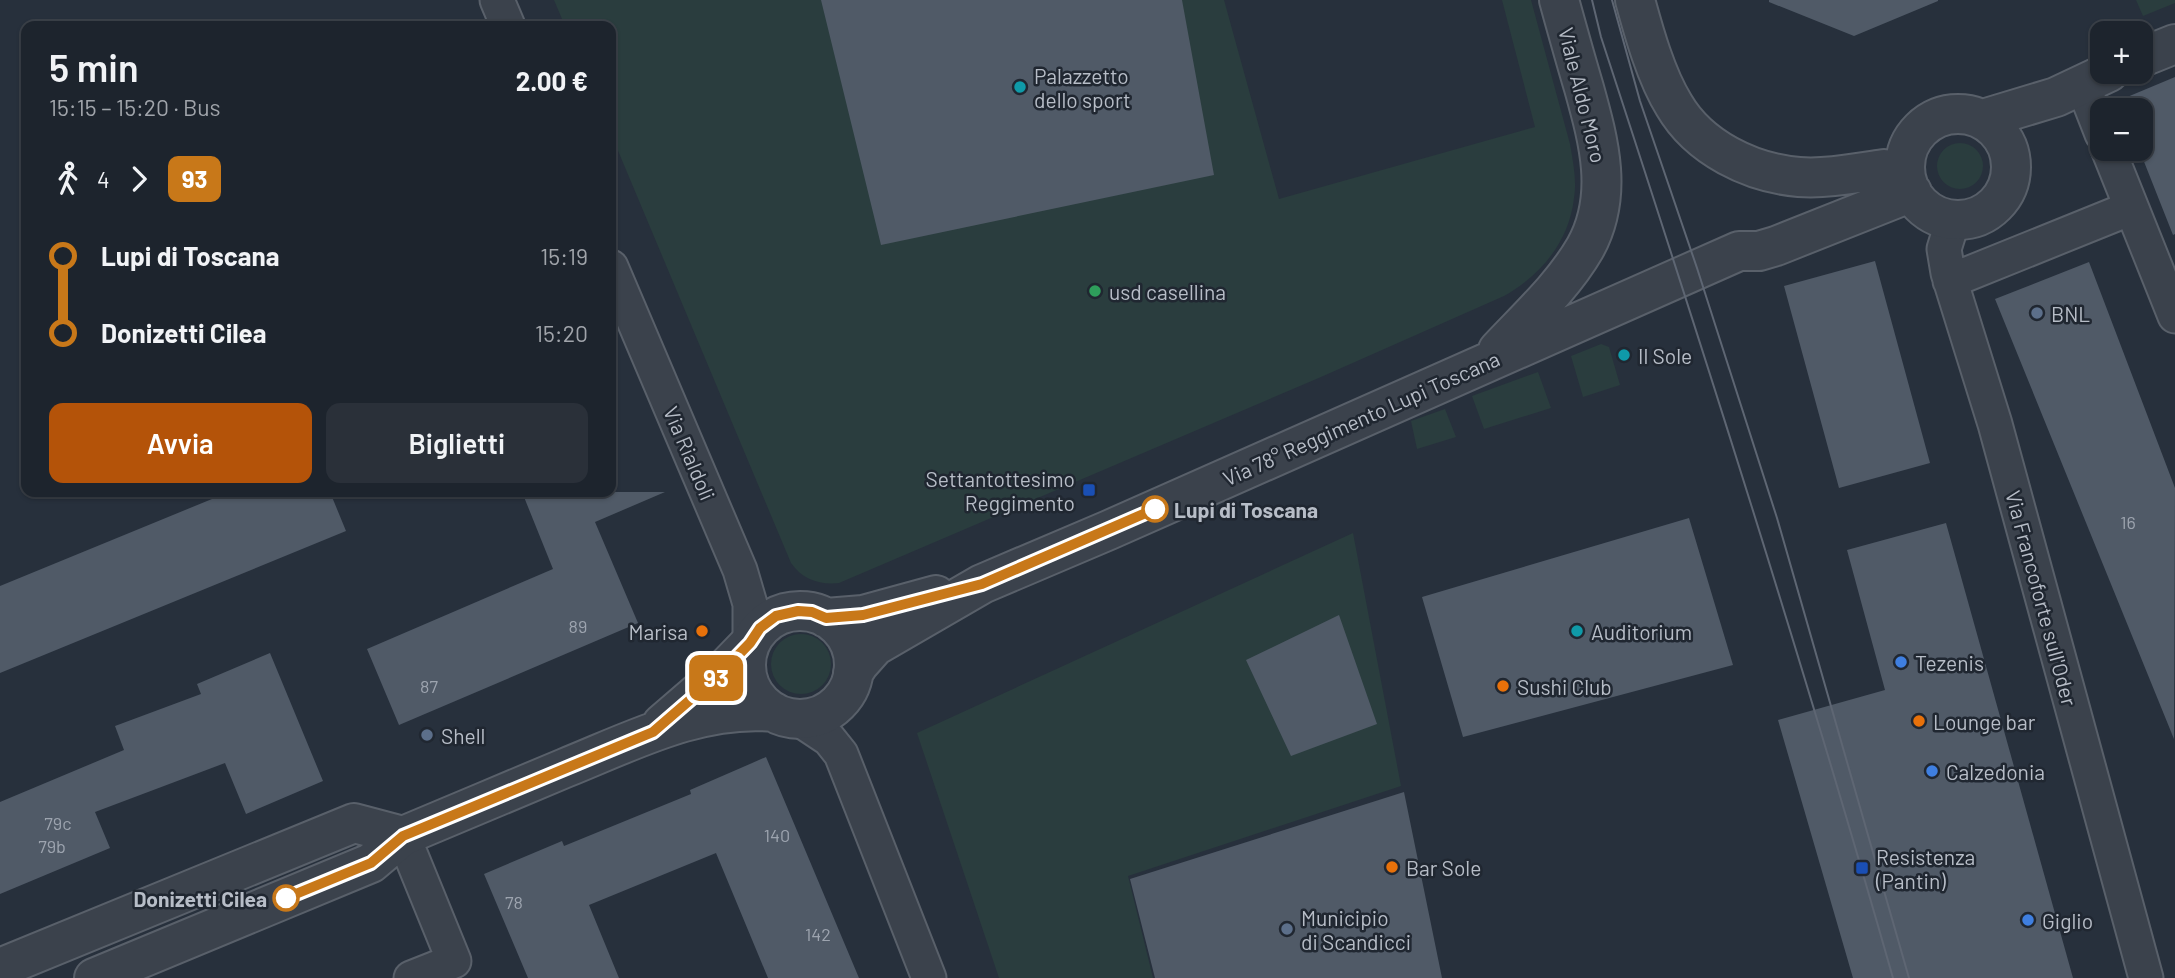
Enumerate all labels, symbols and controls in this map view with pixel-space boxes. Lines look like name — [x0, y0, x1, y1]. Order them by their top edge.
map controls — [2090, 21, 2153, 161]
button: + — [2090, 21, 2153, 84]
street label: Viale Aldo Moro — [1554, 25, 1612, 165]
text: 5 min — [49, 44, 139, 90]
place label: Palazzetto dello sport — [1034, 63, 1131, 112]
text: 2.00 € — [516, 65, 588, 96]
marker: Palazzetto dello sport — [1012, 79, 1028, 95]
text: 15:15 – 15:20 · Bus — [49, 93, 221, 121]
button: − — [2090, 98, 2153, 161]
icon: walk — [49, 160, 87, 198]
icon: forward — [120, 160, 158, 198]
text: 93 — [182, 164, 207, 193]
text: 4 — [97, 165, 110, 193]
text: Lupi di Toscana — [101, 240, 279, 271]
text: 15:19 — [540, 242, 588, 270]
place label: usd casellina — [1109, 279, 1226, 304]
marker: usd casellina — [1087, 283, 1103, 299]
place label: BNL — [2051, 301, 2090, 326]
marker: BNL — [2029, 305, 2045, 321]
text: Donizetti Cilea — [101, 317, 266, 348]
text: 15:20 — [535, 319, 588, 347]
place label: Il Sole — [1638, 343, 1692, 368]
street label: Via 78° Reggimento Lupi Toscana — [1219, 346, 1503, 490]
marker: Il Sole — [1616, 347, 1632, 363]
street label: Via Rialdoli — [659, 402, 721, 504]
button: Avvia — [49, 403, 312, 483]
button: Biglietti — [326, 403, 588, 483]
place label: Settantottesimo Reggimento — [926, 466, 1075, 515]
marker: Settantottesimo Reggimento — [1081, 482, 1097, 498]
street label: Via Francoforte sull'Oder — [2001, 488, 2083, 709]
marker: Lupi di Toscana — [1142, 496, 1168, 522]
place label: Lupi di Toscana — [1174, 497, 1318, 522]
house number: 16 — [2120, 511, 2136, 533]
house number: 89 — [569, 615, 587, 637]
place label: Marisa — [628, 619, 688, 644]
place label: Auditorium — [1591, 619, 1692, 644]
marker: Marisa — [694, 623, 710, 639]
marker: Auditorium — [1569, 623, 1585, 639]
place label: Tezenis — [1915, 650, 1984, 675]
marker: Tezenis — [1893, 654, 1909, 670]
line badge: 93 — [684, 655, 748, 701]
text: 93 — [703, 663, 729, 692]
place label: Sushi Club — [1517, 674, 1612, 699]
house number: 87 — [420, 675, 438, 697]
marker: Sushi Club — [1495, 678, 1511, 694]
place label: Lounge bar — [1933, 709, 2036, 734]
marker: Lounge bar — [1911, 713, 1927, 729]
place label: Shell — [441, 723, 485, 748]
marker: Shell — [419, 727, 435, 743]
place label: Calzedonia — [1946, 759, 2045, 784]
marker: Calzedonia — [1924, 763, 1940, 779]
house number: 79c — [44, 812, 72, 834]
house number: 140 — [764, 824, 790, 846]
house number: 79b — [38, 835, 66, 857]
place label: Resistenza (Pantin) — [1875, 844, 1975, 893]
place label: Bar Sole — [1406, 855, 1481, 880]
marker: Bar Sole — [1384, 859, 1400, 875]
marker: Resistenza (Pantin) — [1854, 860, 1870, 876]
marker: Donizetti Cilea — [273, 885, 299, 911]
place label: Donizetti Cilea — [133, 886, 267, 911]
house number: 78 — [505, 891, 523, 913]
place label: Municipio di Scandicci — [1301, 905, 1411, 954]
place label: Giglio — [2042, 908, 2093, 933]
marker: Giglio — [2020, 912, 2036, 928]
marker: Municipio di Scandicci — [1279, 921, 1295, 937]
house number: 142 — [805, 923, 831, 945]

